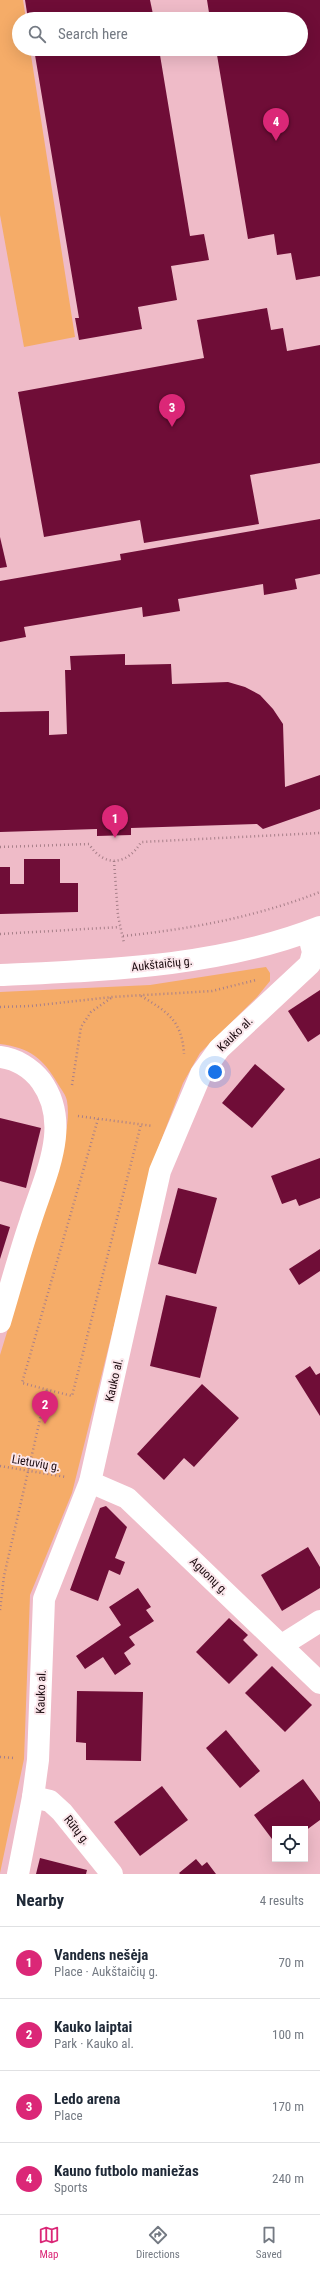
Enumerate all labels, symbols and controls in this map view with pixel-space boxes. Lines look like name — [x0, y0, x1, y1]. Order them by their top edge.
search box — [12, 12, 308, 56]
icon: search — [26, 23, 48, 45]
text: Search here — [58, 25, 128, 43]
pin: 4 — [263, 108, 289, 141]
pin: 3 — [159, 394, 185, 427]
pin: 1 — [102, 805, 128, 838]
street label: Aukštaičių g. — [131, 954, 193, 974]
street label: Kauko al. — [214, 1014, 256, 1054]
your location — [205, 1062, 225, 1082]
street label: Kauko al. — [102, 1357, 126, 1403]
pin: 2 — [32, 1391, 58, 1424]
street label: Lietuvių g. — [11, 1452, 61, 1474]
street label: Aguonų g. — [187, 1554, 231, 1598]
street label: Kauko al. — [33, 1670, 49, 1714]
street label: Rūtų g. — [61, 1813, 93, 1847]
map controls — [272, 1826, 308, 1862]
button: locate — [272, 1826, 308, 1862]
text: Nearby — [16, 1890, 64, 1910]
text: 4 results — [260, 1893, 304, 1908]
text: Vandens nešėja — [54, 1946, 148, 1964]
text: 1 — [26, 1955, 32, 1970]
text: 70 m — [278, 1955, 304, 1970]
text: Place · Aukštaičių g. — [54, 1964, 158, 1979]
text: Kauko laiptai — [54, 2018, 132, 2036]
text: 2 — [26, 2027, 32, 2042]
text: 100 m — [272, 2027, 304, 2042]
text: Park · Kauko al. — [54, 2036, 134, 2051]
text: Ledo arena — [54, 2090, 120, 2108]
text: 3 — [26, 2099, 32, 2114]
text: 170 m — [272, 2099, 304, 2114]
text: Place — [54, 2108, 83, 2123]
text: Kauno futbolo maniežas — [54, 2162, 199, 2180]
text: 4 — [26, 2171, 32, 2186]
text: 240 m — [272, 2171, 304, 2186]
text: Sports — [54, 2180, 88, 2195]
tab: Map — [38, 2224, 60, 2261]
tab: Directions — [136, 2224, 180, 2261]
tab: Saved — [256, 2224, 282, 2261]

